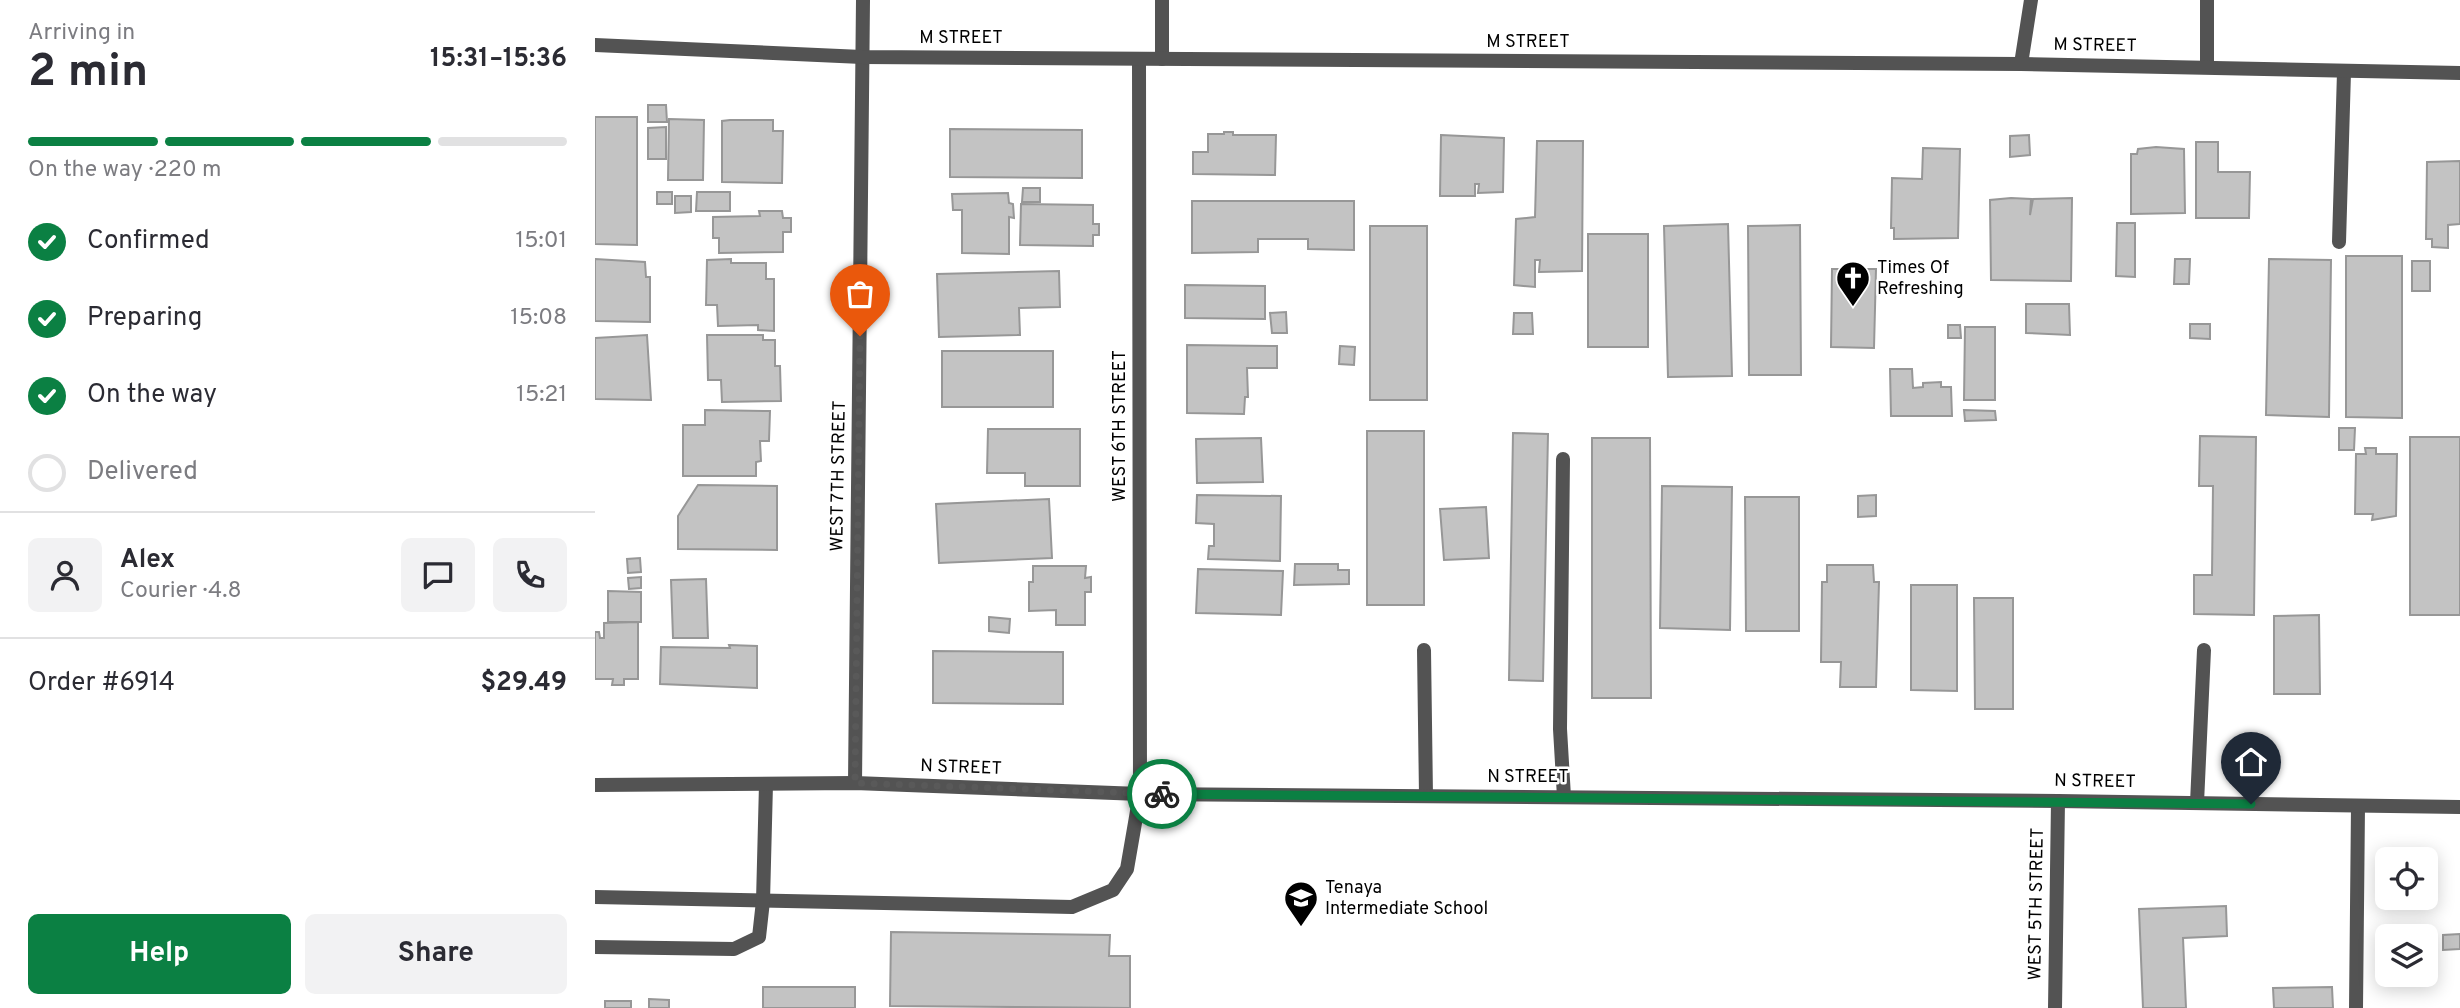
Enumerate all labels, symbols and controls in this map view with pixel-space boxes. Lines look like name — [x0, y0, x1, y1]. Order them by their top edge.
text: Arriving in — [28, 19, 135, 48]
street label: M STREET — [919, 27, 1003, 50]
street label: M STREET — [1486, 31, 1570, 54]
street label: M STREET — [2053, 34, 2137, 58]
text: 15:31–15:36 — [430, 43, 567, 76]
text: 2 min — [28, 44, 148, 103]
text: On the way · 220 m — [28, 156, 222, 185]
icon: check — [28, 223, 66, 261]
text: Confirmed — [87, 225, 210, 258]
text: 15:01 — [516, 227, 567, 256]
place label: Times Of Refreshing — [1877, 257, 1964, 301]
church icon: Times Of Refreshing — [1834, 259, 1872, 308]
pin — [830, 264, 890, 336]
icon: bag — [841, 275, 879, 313]
icon: check — [28, 300, 66, 338]
text: Preparing — [87, 302, 202, 335]
text: 15:08 — [510, 304, 567, 333]
street label: WEST 6TH STREET — [1109, 350, 1132, 502]
icon: check — [28, 377, 66, 415]
text: On the way — [87, 379, 217, 412]
text: 15:21 — [516, 381, 567, 410]
street label: WEST 7TH STREET — [826, 400, 852, 552]
text: Delivered — [87, 456, 198, 489]
button: person — [28, 538, 102, 612]
button: chat — [401, 538, 475, 612]
button: phone — [493, 538, 567, 612]
text: Alex — [120, 544, 175, 577]
text: Courier · 4.8 — [120, 577, 241, 606]
text: Order #6914 — [28, 667, 175, 700]
text: $29.49 — [480, 667, 567, 700]
pin — [2221, 732, 2281, 804]
icon: home — [2232, 743, 2270, 781]
street label: N STREET — [920, 755, 1002, 781]
courier — [1127, 759, 1197, 829]
street label: N STREET — [1487, 766, 1569, 789]
street label: N STREET — [2054, 770, 2136, 794]
icon: bike — [1143, 775, 1181, 813]
street label: WEST 5TH STREET — [2024, 827, 2050, 981]
map controls — [2375, 847, 2438, 987]
button: locate — [2375, 847, 2438, 910]
place label: Tenaya Intermediate School — [1325, 877, 1488, 921]
school or university icon: Tenaya Intermediate School — [1282, 879, 1320, 928]
button: Help — [28, 914, 291, 994]
button: Share — [305, 914, 567, 994]
button: layers — [2375, 924, 2438, 987]

